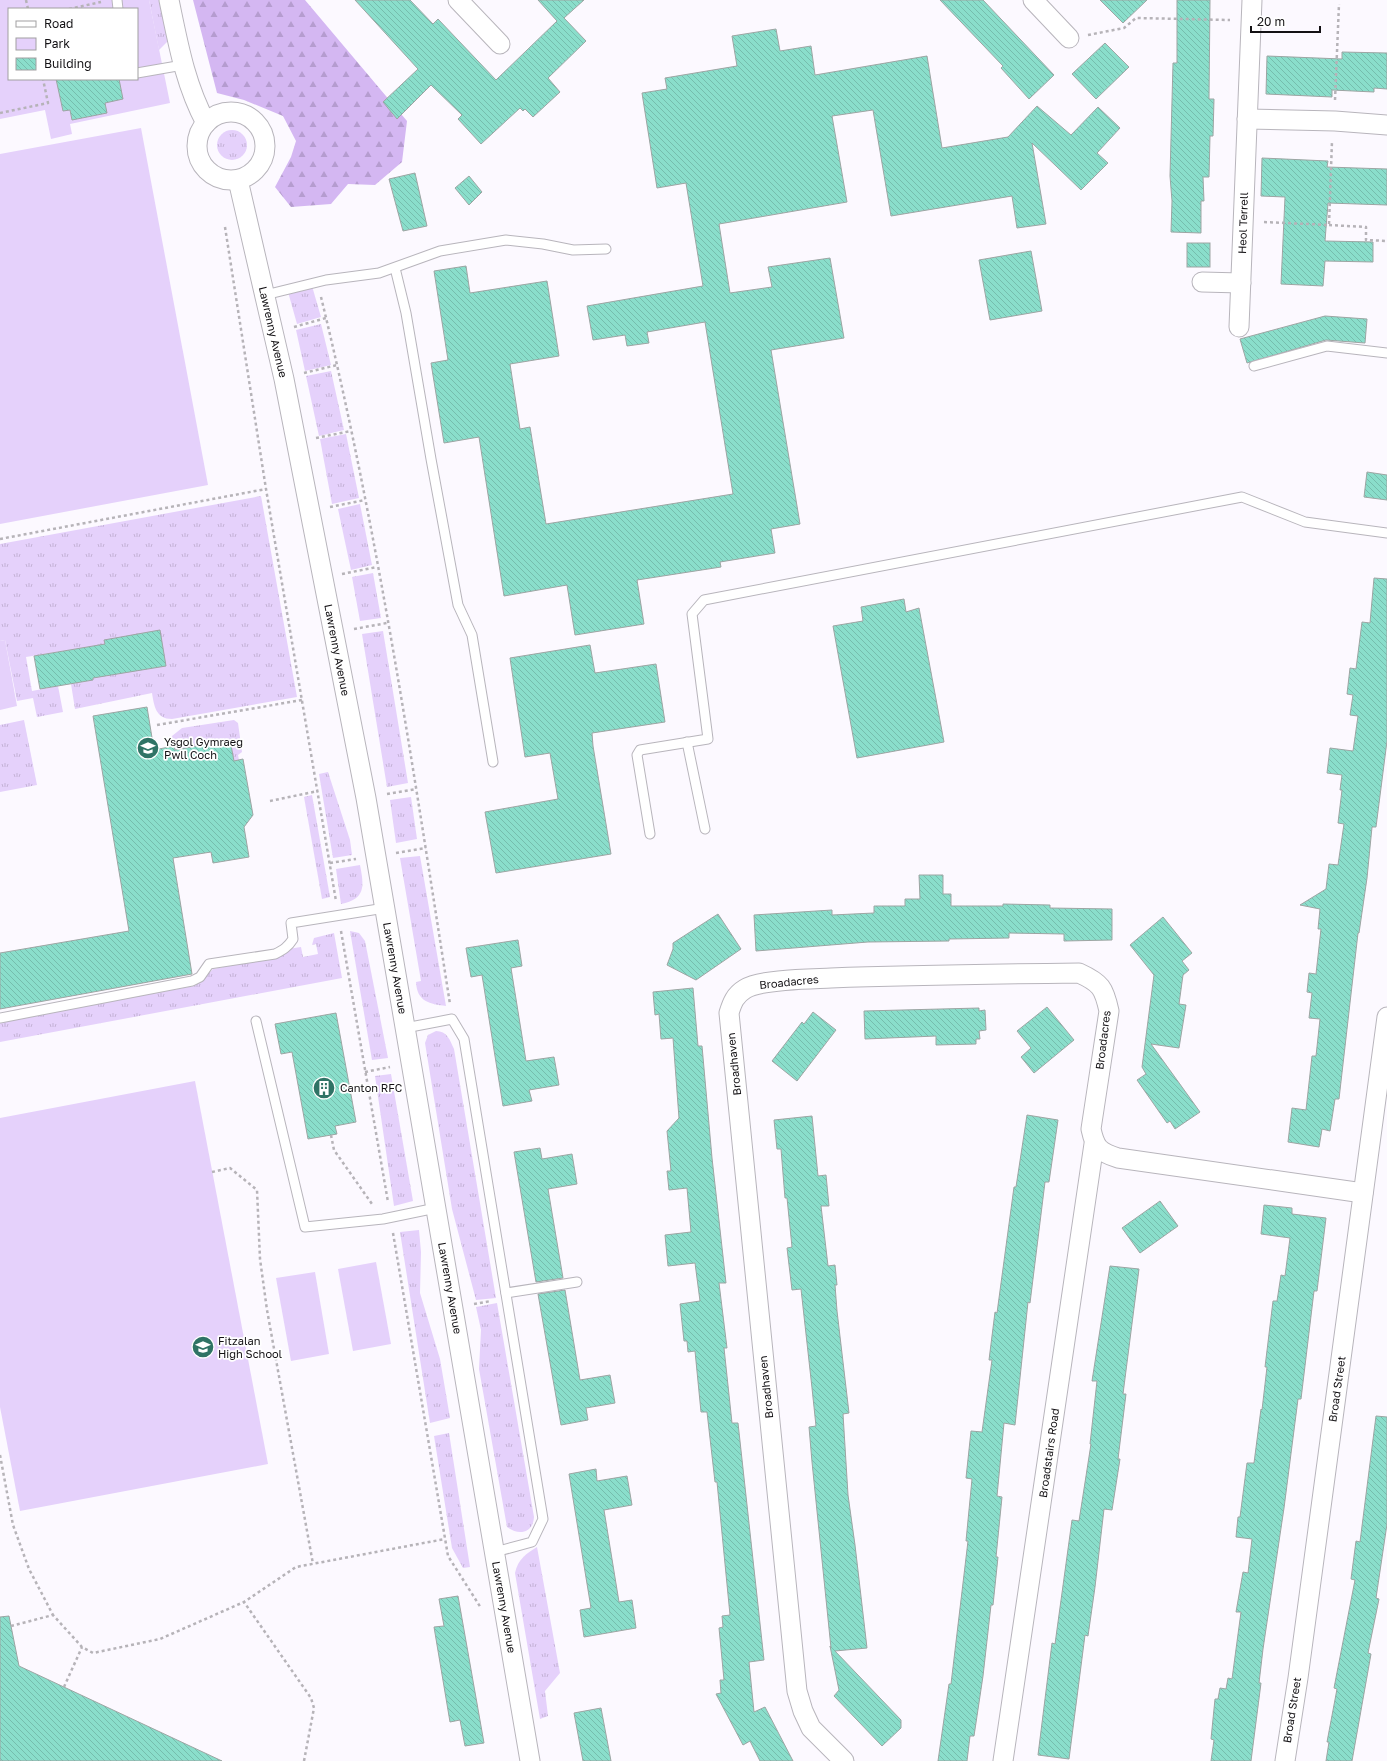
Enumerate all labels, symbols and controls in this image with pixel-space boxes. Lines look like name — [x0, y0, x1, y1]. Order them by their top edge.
legend — [8, 8, 138, 80]
scale bar — [1251, 8, 1320, 34]
text: 20 m — [1257, 14, 1285, 29]
text: Road — [44, 16, 73, 31]
text: Park — [44, 36, 70, 51]
text: Building — [44, 56, 92, 71]
street label: Heol Terrell — [1235, 191, 1250, 254]
street label: Lawrenny Avenue — [257, 285, 290, 379]
street label: Lawrenny Avenue — [322, 603, 353, 697]
school or university icon: Ysgol Gymraeg Pwll Coch — [135, 735, 161, 761]
place label: Ysgol Gymraeg Pwll Coch — [164, 735, 243, 761]
street label: Lawrenny Avenue — [381, 921, 410, 1015]
street label: Broadacres — [759, 972, 819, 991]
street label: Broadacres — [1092, 1009, 1113, 1070]
street label: Broadhaven — [724, 1032, 743, 1096]
building icon: Canton RFC — [311, 1075, 337, 1101]
place label: Canton RFC — [340, 1081, 402, 1094]
street label: Lawrenny Avenue — [436, 1241, 465, 1335]
school or university icon: Fitzalan High School — [190, 1334, 216, 1360]
place label: Fitzalan High School — [218, 1334, 283, 1360]
street label: Broadhaven — [756, 1355, 775, 1419]
street label: Broad Street — [1325, 1355, 1348, 1423]
street label: Broadstairs Road — [1036, 1407, 1061, 1499]
street label: Lawrenny Avenue — [490, 1560, 519, 1654]
street label: Broad Street — [1280, 1676, 1303, 1744]

